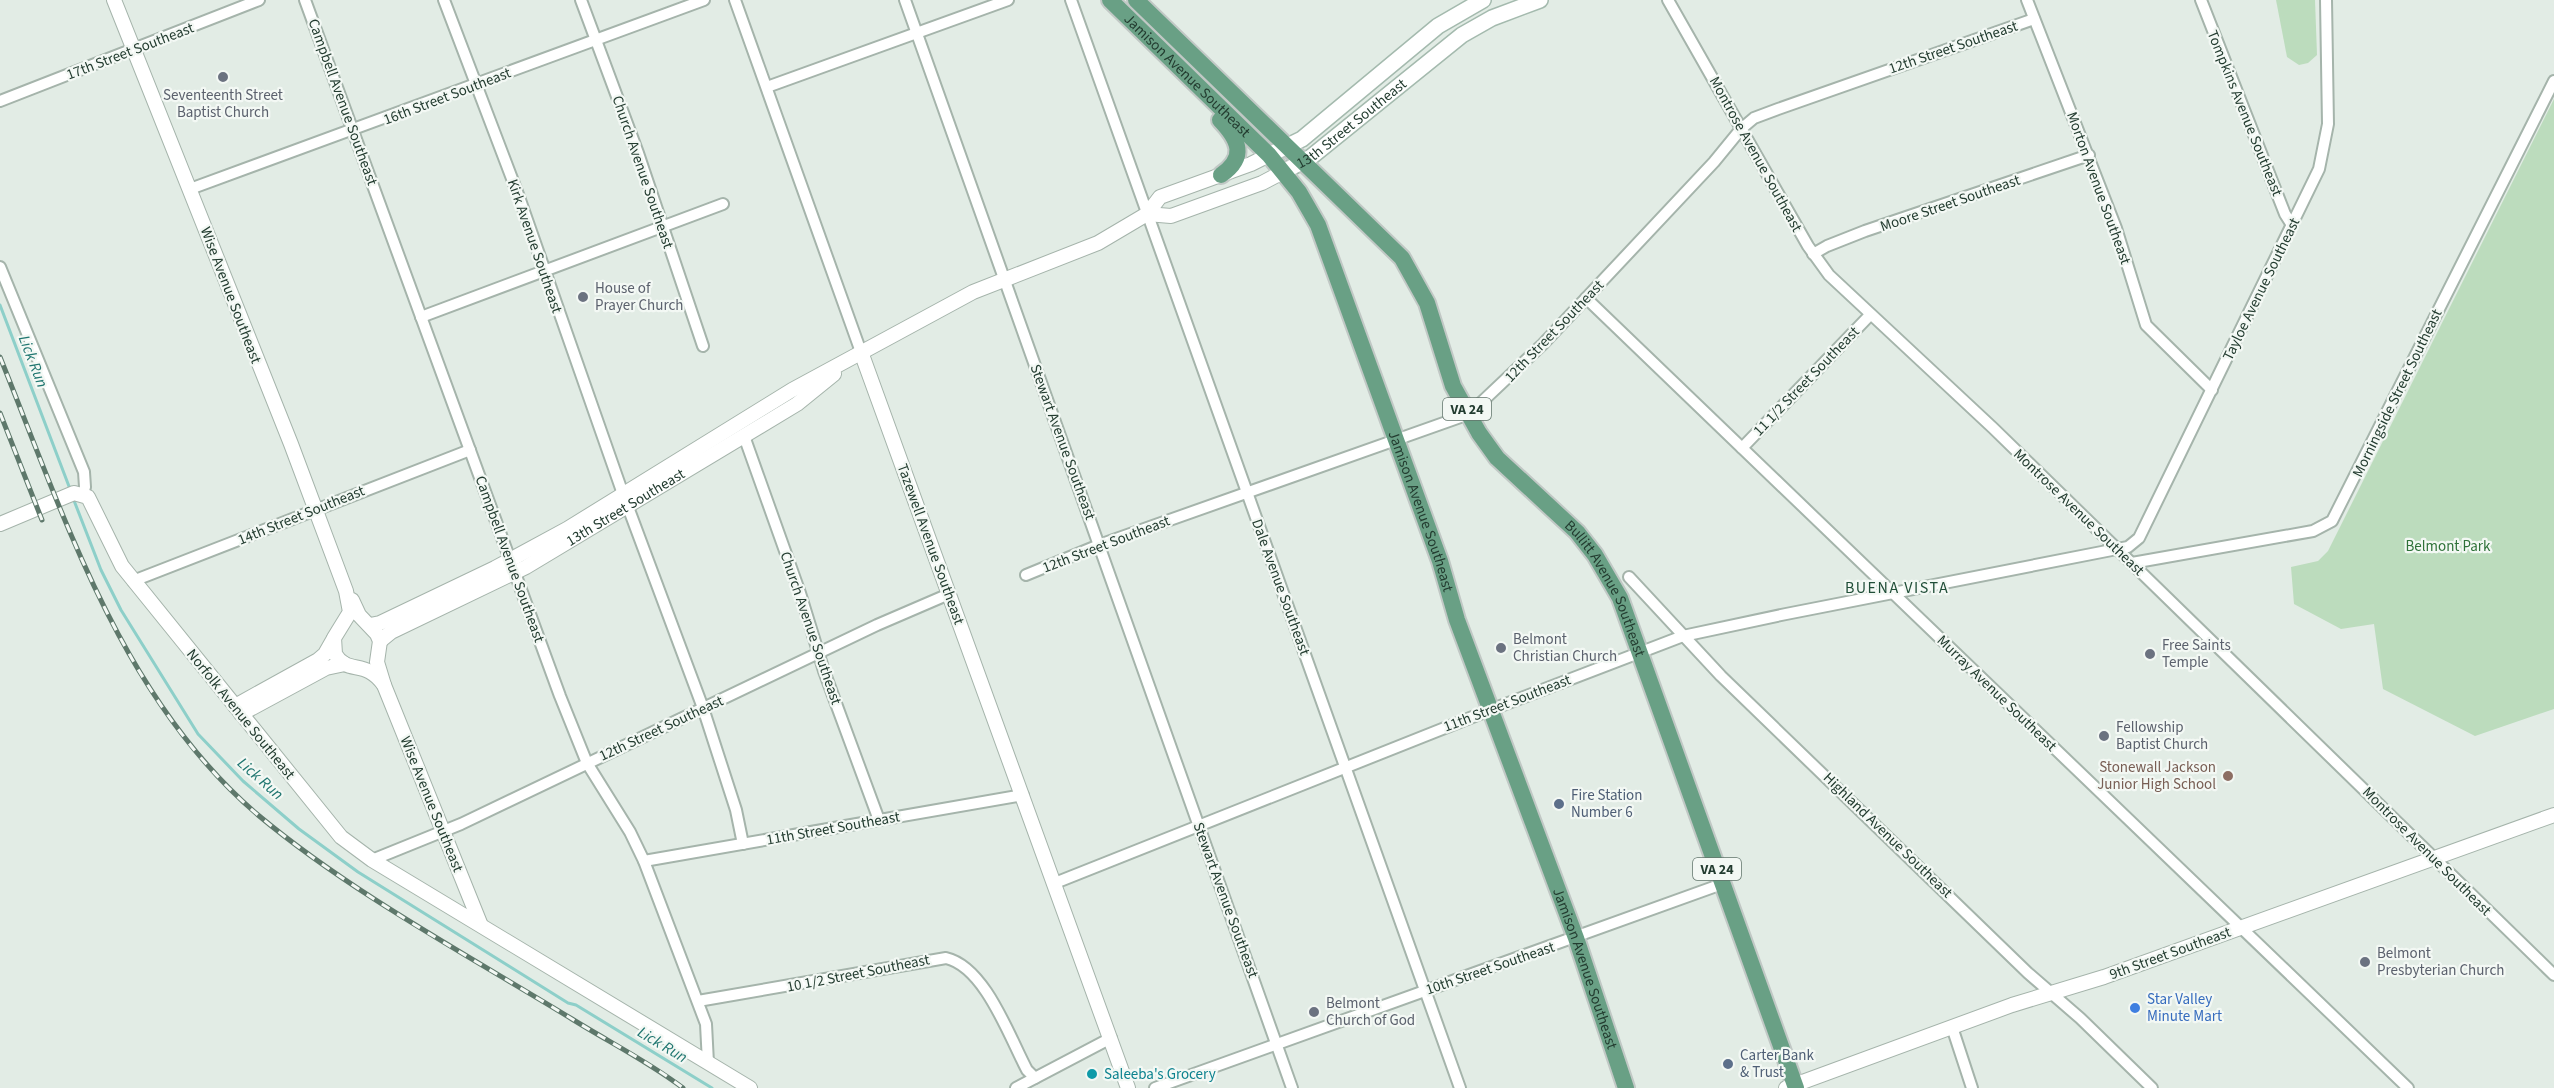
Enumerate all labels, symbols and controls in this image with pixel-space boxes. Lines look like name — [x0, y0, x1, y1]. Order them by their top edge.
street label: Jamison Avenue Southeast — [1119, 9, 1255, 142]
street label: Campbell Avenue Southeast — [303, 16, 382, 188]
street label: 12th Street Southeast — [1886, 16, 2020, 79]
street label: 17th Street Southeast — [63, 17, 197, 85]
street label: Tompkins Avenue Southeast — [2202, 27, 2287, 199]
street label: 16th Street Southeast — [380, 62, 514, 130]
marker: Seventeenth Street Baptist Church — [216, 70, 230, 84]
street label: Montrose Avenue Southeast — [1704, 73, 1807, 236]
street label: 13th Street Southeast — [1293, 74, 1411, 174]
place label: Seventeenth Street Baptist Church — [163, 85, 283, 123]
street label: Church Avenue Southeast — [606, 93, 679, 251]
street label: Morton Avenue Southeast — [2061, 109, 2136, 267]
street label: Moore Street Southeast — [1877, 170, 2023, 237]
street label: Kirk Avenue Southeast — [502, 176, 567, 316]
street label: Tayloe Avenue Southeast — [2218, 214, 2305, 364]
street label: Wise Avenue Southeast — [195, 224, 266, 367]
street label: 12th Street Southeast — [1500, 275, 1609, 387]
place label: House of Prayer Church — [595, 278, 683, 316]
marker: House of Prayer Church — [576, 290, 590, 304]
street label: Morningside Street Southeast — [2348, 306, 2447, 481]
street label: 11 1/2 Street Southeast — [1748, 322, 1864, 441]
water label: Lick Run — [13, 332, 53, 391]
street label: Stewart Avenue Southeast — [1025, 361, 1100, 523]
road number: VA 24 — [1443, 398, 1491, 420]
street label: Jamison Avenue Southeast — [1383, 428, 1458, 594]
street label: Montrose Avenue Southeast — [2008, 444, 2149, 581]
street label: Tazewell Avenue Southeast — [892, 461, 969, 627]
street label: 13th Street Southeast — [562, 464, 689, 552]
street label: Campbell Avenue Southeast — [470, 473, 549, 645]
street label: 14th Street Southeast — [235, 480, 368, 551]
street label: 12th Street Southeast — [1039, 510, 1173, 578]
street label: Bullitt Avenue Southeast — [1560, 515, 1650, 660]
street label: Dale Avenue Southeast — [1246, 516, 1315, 658]
park label: Belmont Park — [2406, 536, 2491, 557]
street label: Church Avenue Southeast — [774, 549, 847, 707]
district label: BUENA VISTA — [1845, 577, 1949, 599]
place label: Belmont Christian Church — [1513, 629, 1617, 667]
street label: Murray Avenue Southeast — [1932, 630, 2061, 756]
place label: Free Saints Temple — [2162, 635, 2231, 673]
marker: Belmont Christian Church — [1494, 641, 1508, 655]
street label: Norfolk Avenue Southeast — [181, 645, 300, 784]
marker: Free Saints Temple — [2143, 647, 2157, 661]
street label: 11th Street Southeast — [1440, 669, 1574, 737]
street label: 12th Street Southeast — [596, 690, 727, 767]
place label: Fellowship Baptist Church — [2116, 717, 2208, 755]
marker: Fellowship Baptist Church — [2097, 729, 2111, 743]
street label: Wise Avenue Southeast — [395, 733, 468, 875]
water label: Lick Run — [233, 753, 288, 805]
place label: Stonewall Jackson Junior High School — [2097, 757, 2216, 795]
street label: Highland Avenue Southeast — [1818, 768, 1957, 903]
marker: Stonewall Jackson Junior High School — [2221, 769, 2235, 783]
street label: Montrose Avenue Southeast — [2357, 782, 2496, 921]
place label: Fire Station Number 6 — [1571, 785, 1642, 823]
marker: Fire Station Number 6 — [1552, 797, 1566, 811]
street label: 11th Street Southeast — [765, 806, 901, 851]
street label: Stewart Avenue Southeast — [1188, 819, 1263, 981]
road number: VA 24 — [1693, 858, 1741, 880]
street label: Jamison Avenue Southeast — [1547, 885, 1622, 1052]
street label: 9th Street Southeast — [2107, 922, 2234, 985]
street label: 10th Street Southeast — [1423, 937, 1557, 1000]
place label: Belmont Presbyterian Church — [2377, 943, 2504, 981]
street label: 10 1/2 Street Southeast — [785, 949, 931, 998]
marker: Belmont Presbyterian Church — [2358, 955, 2372, 969]
place label: Star Valley Minute Mart — [2147, 989, 2222, 1027]
place label: Belmont Church of God — [1326, 993, 1415, 1031]
marker: Star Valley Minute Mart — [2128, 1001, 2142, 1015]
marker: Belmont Church of God — [1307, 1005, 1321, 1019]
water label: Lick Run — [633, 1021, 692, 1068]
place label: Carter Bank & Trust — [1740, 1045, 1814, 1083]
marker: Carter Bank & Trust — [1721, 1057, 1735, 1071]
place label: Saleeba's Grocery — [1104, 1064, 1216, 1085]
marker: Saleeba's Grocery — [1085, 1067, 1099, 1081]

